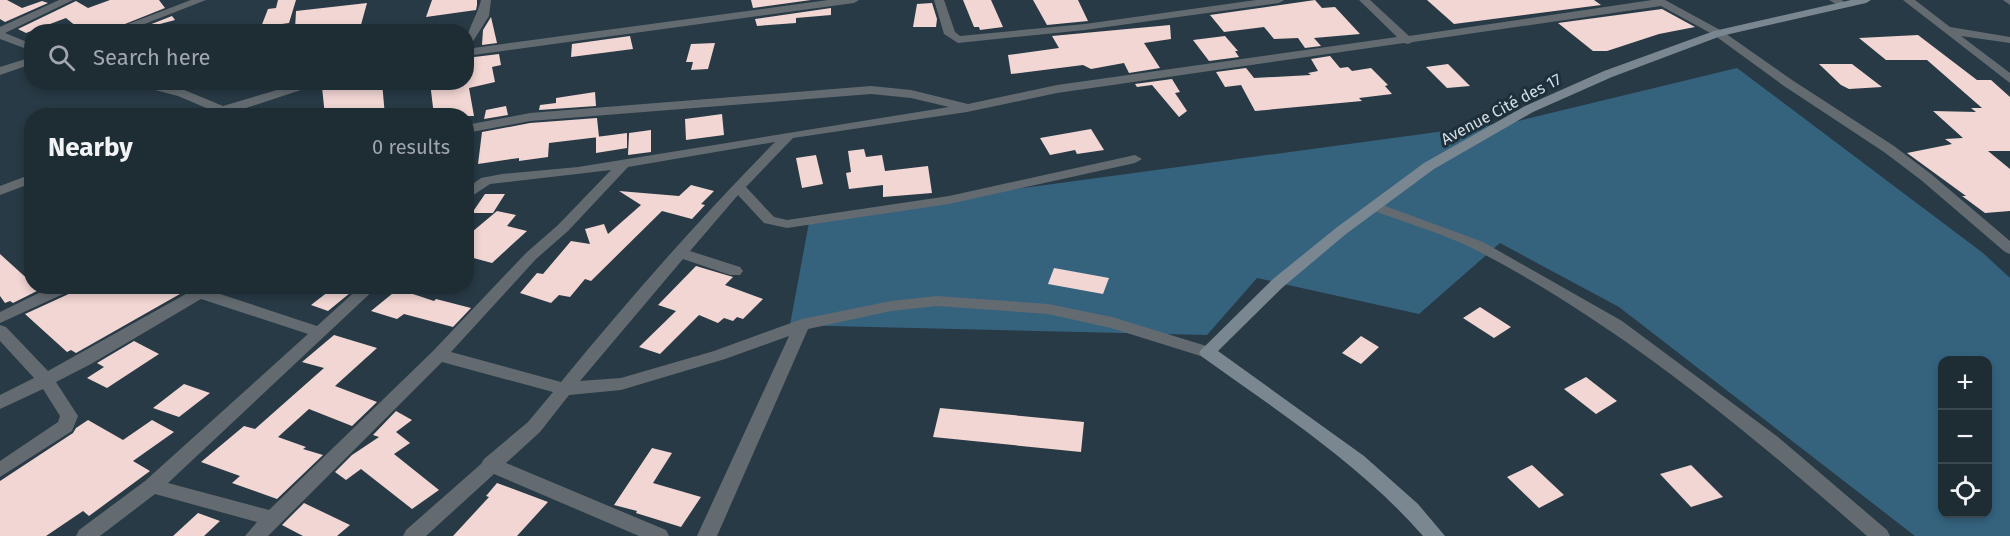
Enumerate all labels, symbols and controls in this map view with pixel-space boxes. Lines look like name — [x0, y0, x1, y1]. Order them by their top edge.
search box — [24, 24, 474, 90]
icon: search — [45, 41, 78, 74]
text: Search here — [93, 44, 211, 71]
street label: Avenue Cité des 17 — [1438, 69, 1564, 149]
text: Nearby — [48, 132, 133, 163]
text: 0 results — [372, 135, 450, 159]
map controls — [1938, 356, 1992, 518]
button: + — [1938, 356, 1992, 410]
button: − — [1938, 410, 1992, 464]
button: locate — [1938, 464, 1992, 518]

